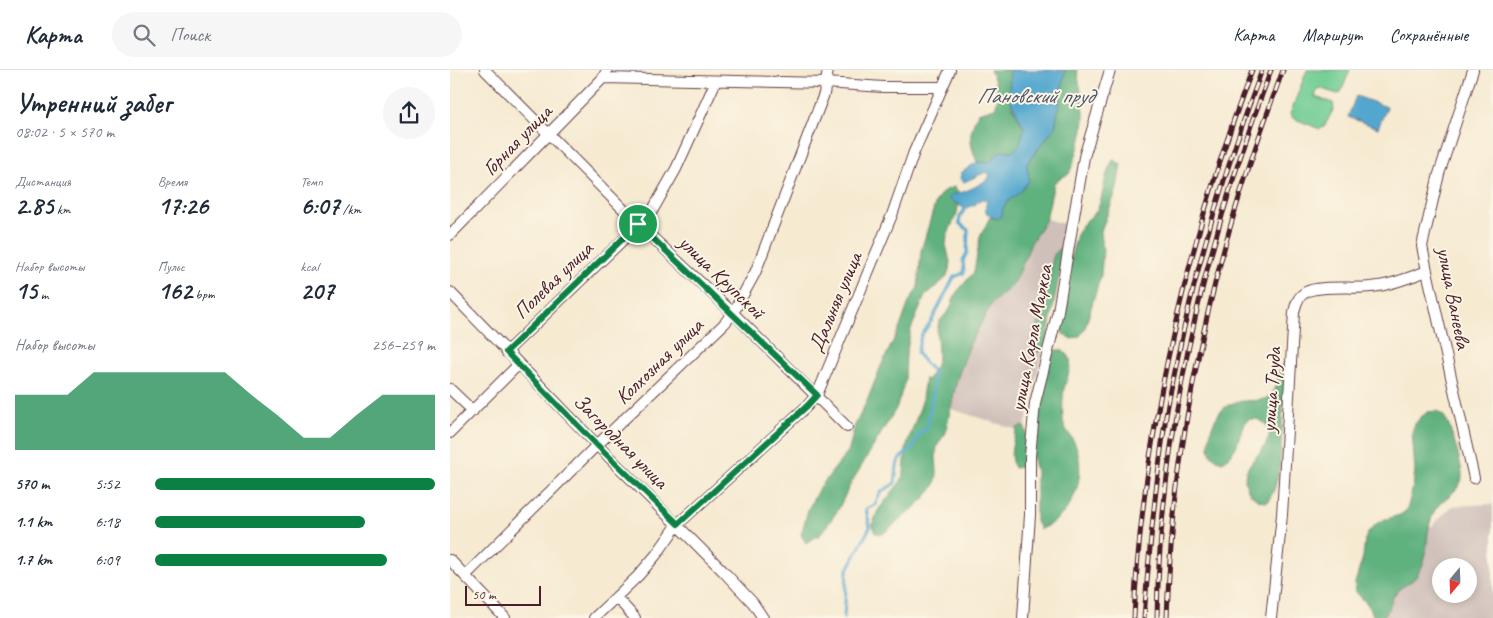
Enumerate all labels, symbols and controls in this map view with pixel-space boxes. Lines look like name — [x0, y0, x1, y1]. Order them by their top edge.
search box — [112, 12, 462, 57]
text: Карта — [25, 20, 82, 50]
icon: search — [130, 21, 158, 49]
text: Поиск — [170, 23, 210, 47]
text: Карта — [1233, 24, 1274, 46]
text: Маршрут — [1302, 24, 1362, 46]
text: Сохранённые — [1390, 24, 1468, 46]
water label: Пановский пруд — [977, 82, 1098, 110]
text: Утренний забег — [15, 85, 171, 120]
button: share — [383, 87, 435, 139]
street label: Горная улица — [477, 97, 559, 181]
text: 08:02 · 5 × 570 m — [15, 122, 114, 142]
text: Дистанция — [15, 173, 71, 190]
text: Время — [158, 173, 187, 190]
text: Темп — [300, 173, 323, 190]
text: 2.85 — [15, 190, 53, 222]
text: 17:26 — [158, 190, 208, 222]
text: 6:07 — [300, 190, 339, 222]
text: km — [53, 201, 70, 218]
text: /km — [339, 201, 361, 218]
pin — [617, 203, 659, 245]
icon: arrive — [624, 210, 652, 238]
street label: улица Крупской — [672, 228, 772, 325]
street label: Полевая улица — [508, 234, 600, 324]
street label: улица Ванеева — [1431, 243, 1477, 353]
street label: Дальняя улица — [802, 246, 869, 356]
text: Набор высоты — [15, 258, 84, 275]
text: Пульс — [158, 258, 185, 275]
text: kcal — [300, 258, 319, 275]
street label: улица Карла Маркса — [1004, 261, 1058, 416]
text: 15 — [15, 275, 37, 307]
text: 162 — [158, 275, 192, 307]
text: 207 — [300, 275, 334, 307]
text: m — [37, 286, 48, 303]
text: bpm — [192, 286, 215, 303]
street label: Колхозная улица — [609, 311, 710, 410]
text: Набор высоты — [15, 335, 94, 355]
text: 256–259 m — [372, 335, 435, 355]
street label: улица Труда — [1255, 345, 1287, 435]
street label: Загородная улица — [568, 388, 675, 495]
text: 570 m — [15, 474, 49, 494]
text: 5:52 — [95, 474, 120, 494]
text: 1.1 km — [15, 512, 52, 532]
text: 6:18 — [95, 512, 120, 532]
text: 1.7 km — [15, 550, 52, 570]
text: 6:09 — [95, 550, 120, 570]
north arrow — [1432, 558, 1478, 602]
map controls — [1432, 558, 1477, 603]
scale bar — [465, 583, 541, 606]
text: 50 m — [472, 586, 496, 603]

